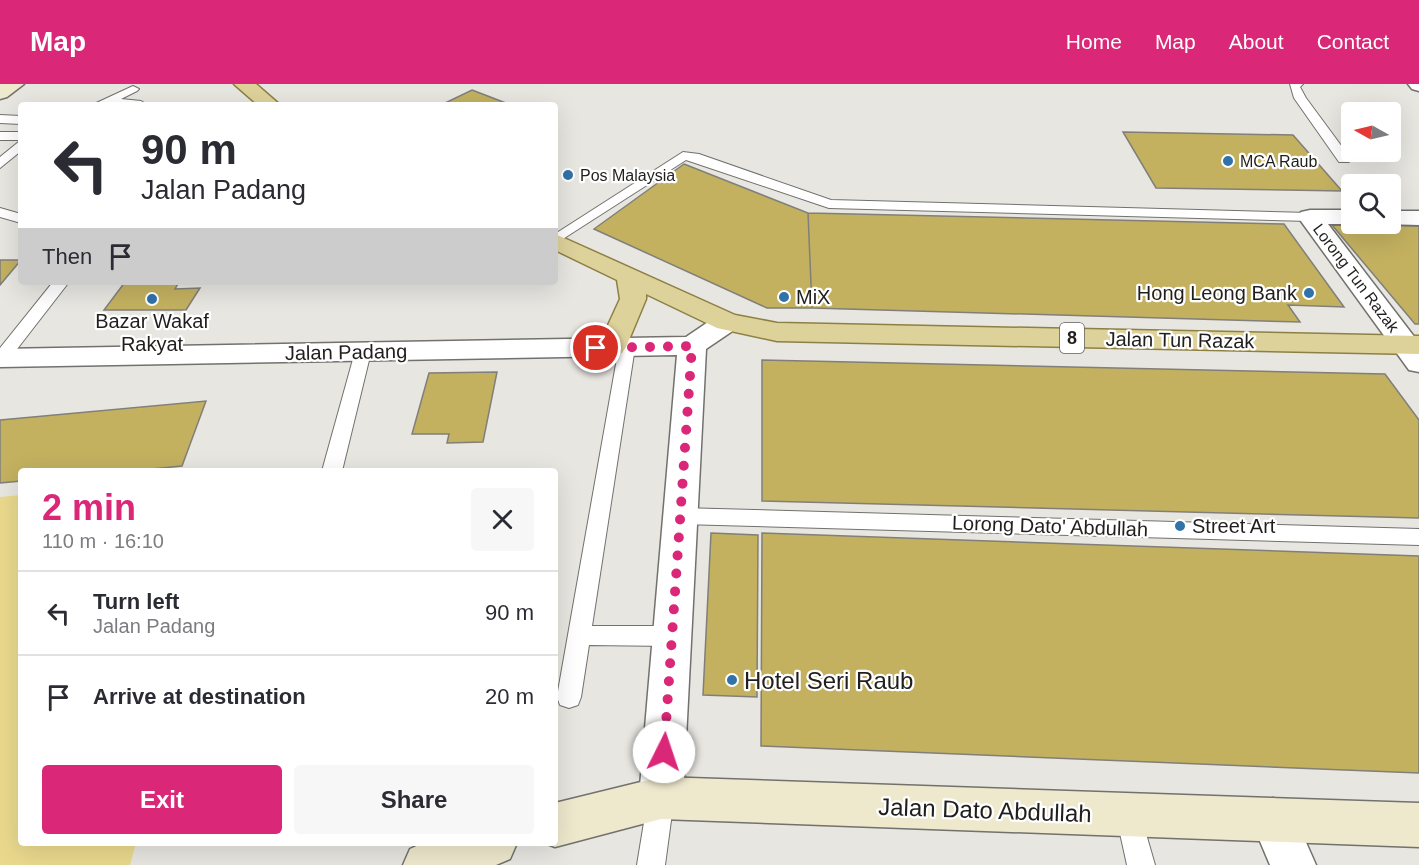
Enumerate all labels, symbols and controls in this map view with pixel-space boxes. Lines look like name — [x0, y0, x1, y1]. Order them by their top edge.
text: Map — [30, 26, 86, 57]
text: Home — [1066, 30, 1122, 53]
text: Map — [1155, 30, 1196, 53]
text: About — [1229, 30, 1284, 53]
text: Contact — [1317, 30, 1389, 53]
north arrow — [1341, 102, 1401, 162]
map controls — [1341, 102, 1401, 234]
icon: left — [42, 126, 120, 204]
text: 90 m — [141, 126, 237, 173]
place label: MCA Raub — [1240, 153, 1317, 170]
marker: MCA Raub — [1221, 154, 1235, 168]
place label: Pos Malaysia — [580, 167, 675, 184]
marker: Pos Malaysia — [561, 168, 575, 182]
button: search — [1341, 174, 1401, 234]
text: Jalan Padang — [141, 175, 306, 205]
street label: Lorong Tun Razak — [1310, 221, 1403, 336]
icon: arrive — [104, 240, 137, 273]
text: Then — [42, 244, 92, 269]
place label: Hong Leong Bank — [1137, 282, 1298, 304]
place label: MiX — [796, 286, 830, 308]
marker: Hong Leong Bank — [1302, 286, 1316, 300]
marker: MiX — [777, 290, 791, 304]
marker: Bazar Wakaf Rakyat — [145, 292, 159, 306]
place label: Bazar Wakaf Rakyat — [95, 310, 209, 355]
pin — [570, 322, 621, 373]
road number: 8 — [1060, 323, 1084, 353]
street label: Jalan Tun Razak — [1105, 328, 1256, 352]
icon: arrive — [579, 331, 612, 364]
street label: Jalan Padang — [285, 340, 407, 364]
text: 2 min — [42, 487, 136, 528]
button: close — [471, 488, 534, 551]
street label: Lorong Dato' Abdullah — [952, 512, 1148, 540]
place label: Street Art — [1192, 515, 1276, 537]
marker: Street Art — [1173, 519, 1187, 533]
text: 110 m · 16:10 — [42, 530, 164, 552]
text: Turn left — [93, 589, 179, 614]
icon: left — [42, 597, 75, 630]
text: 90 m — [485, 600, 534, 625]
text: Jalan Padang — [93, 615, 215, 637]
place label: Hotel Seri Raub — [744, 667, 913, 694]
marker: Hotel Seri Raub — [725, 673, 739, 687]
icon: arrive — [42, 681, 75, 714]
text: Arrive at destination — [93, 684, 306, 709]
text: 20 m — [485, 684, 534, 709]
position arrow — [632, 720, 696, 784]
button: Exit — [42, 765, 282, 834]
button: Share — [294, 765, 534, 834]
street label: Jalan Dato Abdullah — [878, 793, 1092, 827]

